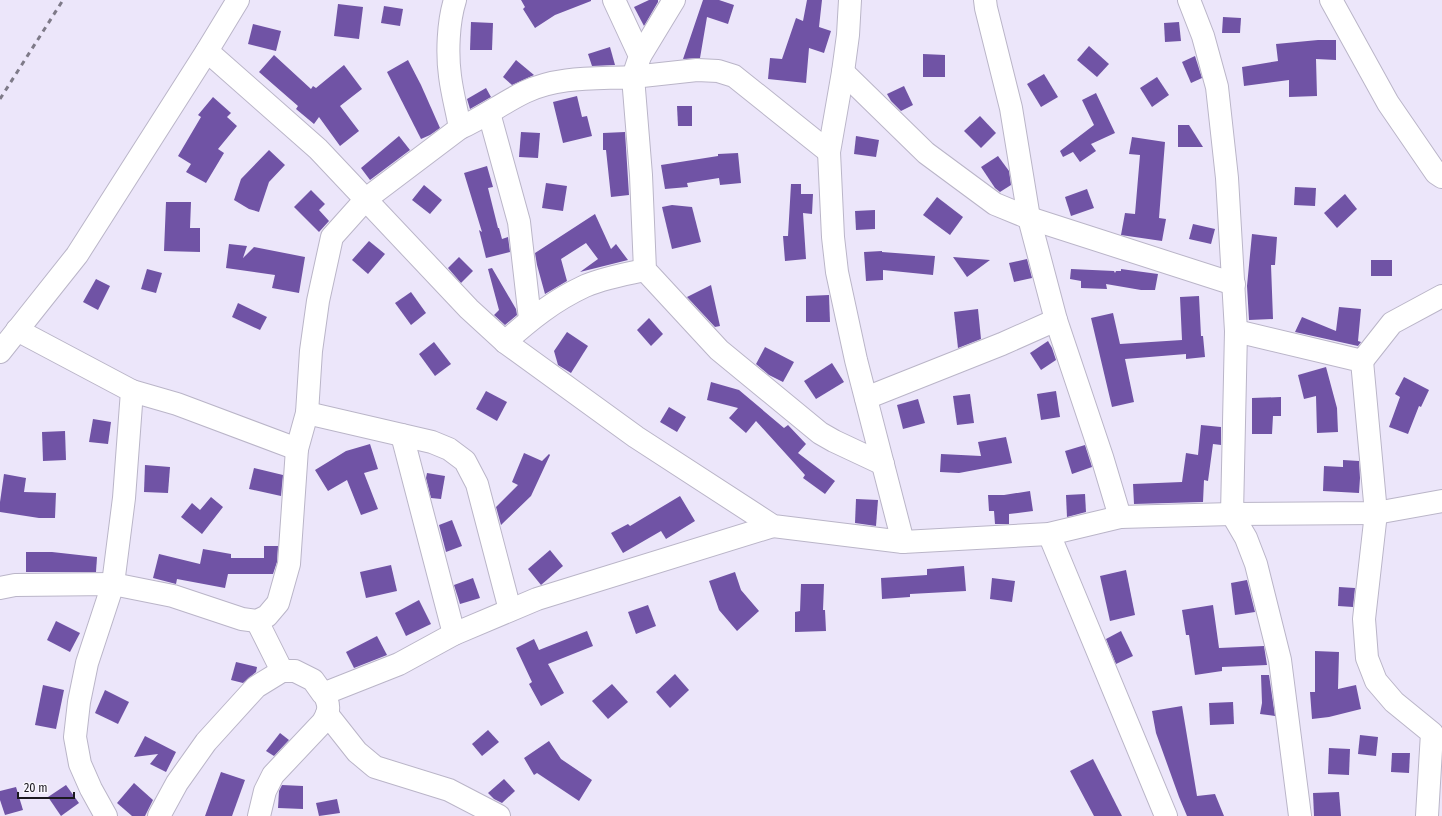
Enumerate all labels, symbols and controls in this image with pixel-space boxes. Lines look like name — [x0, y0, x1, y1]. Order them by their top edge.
scale bar — [18, 774, 74, 800]
text: 20 m — [24, 781, 48, 795]

